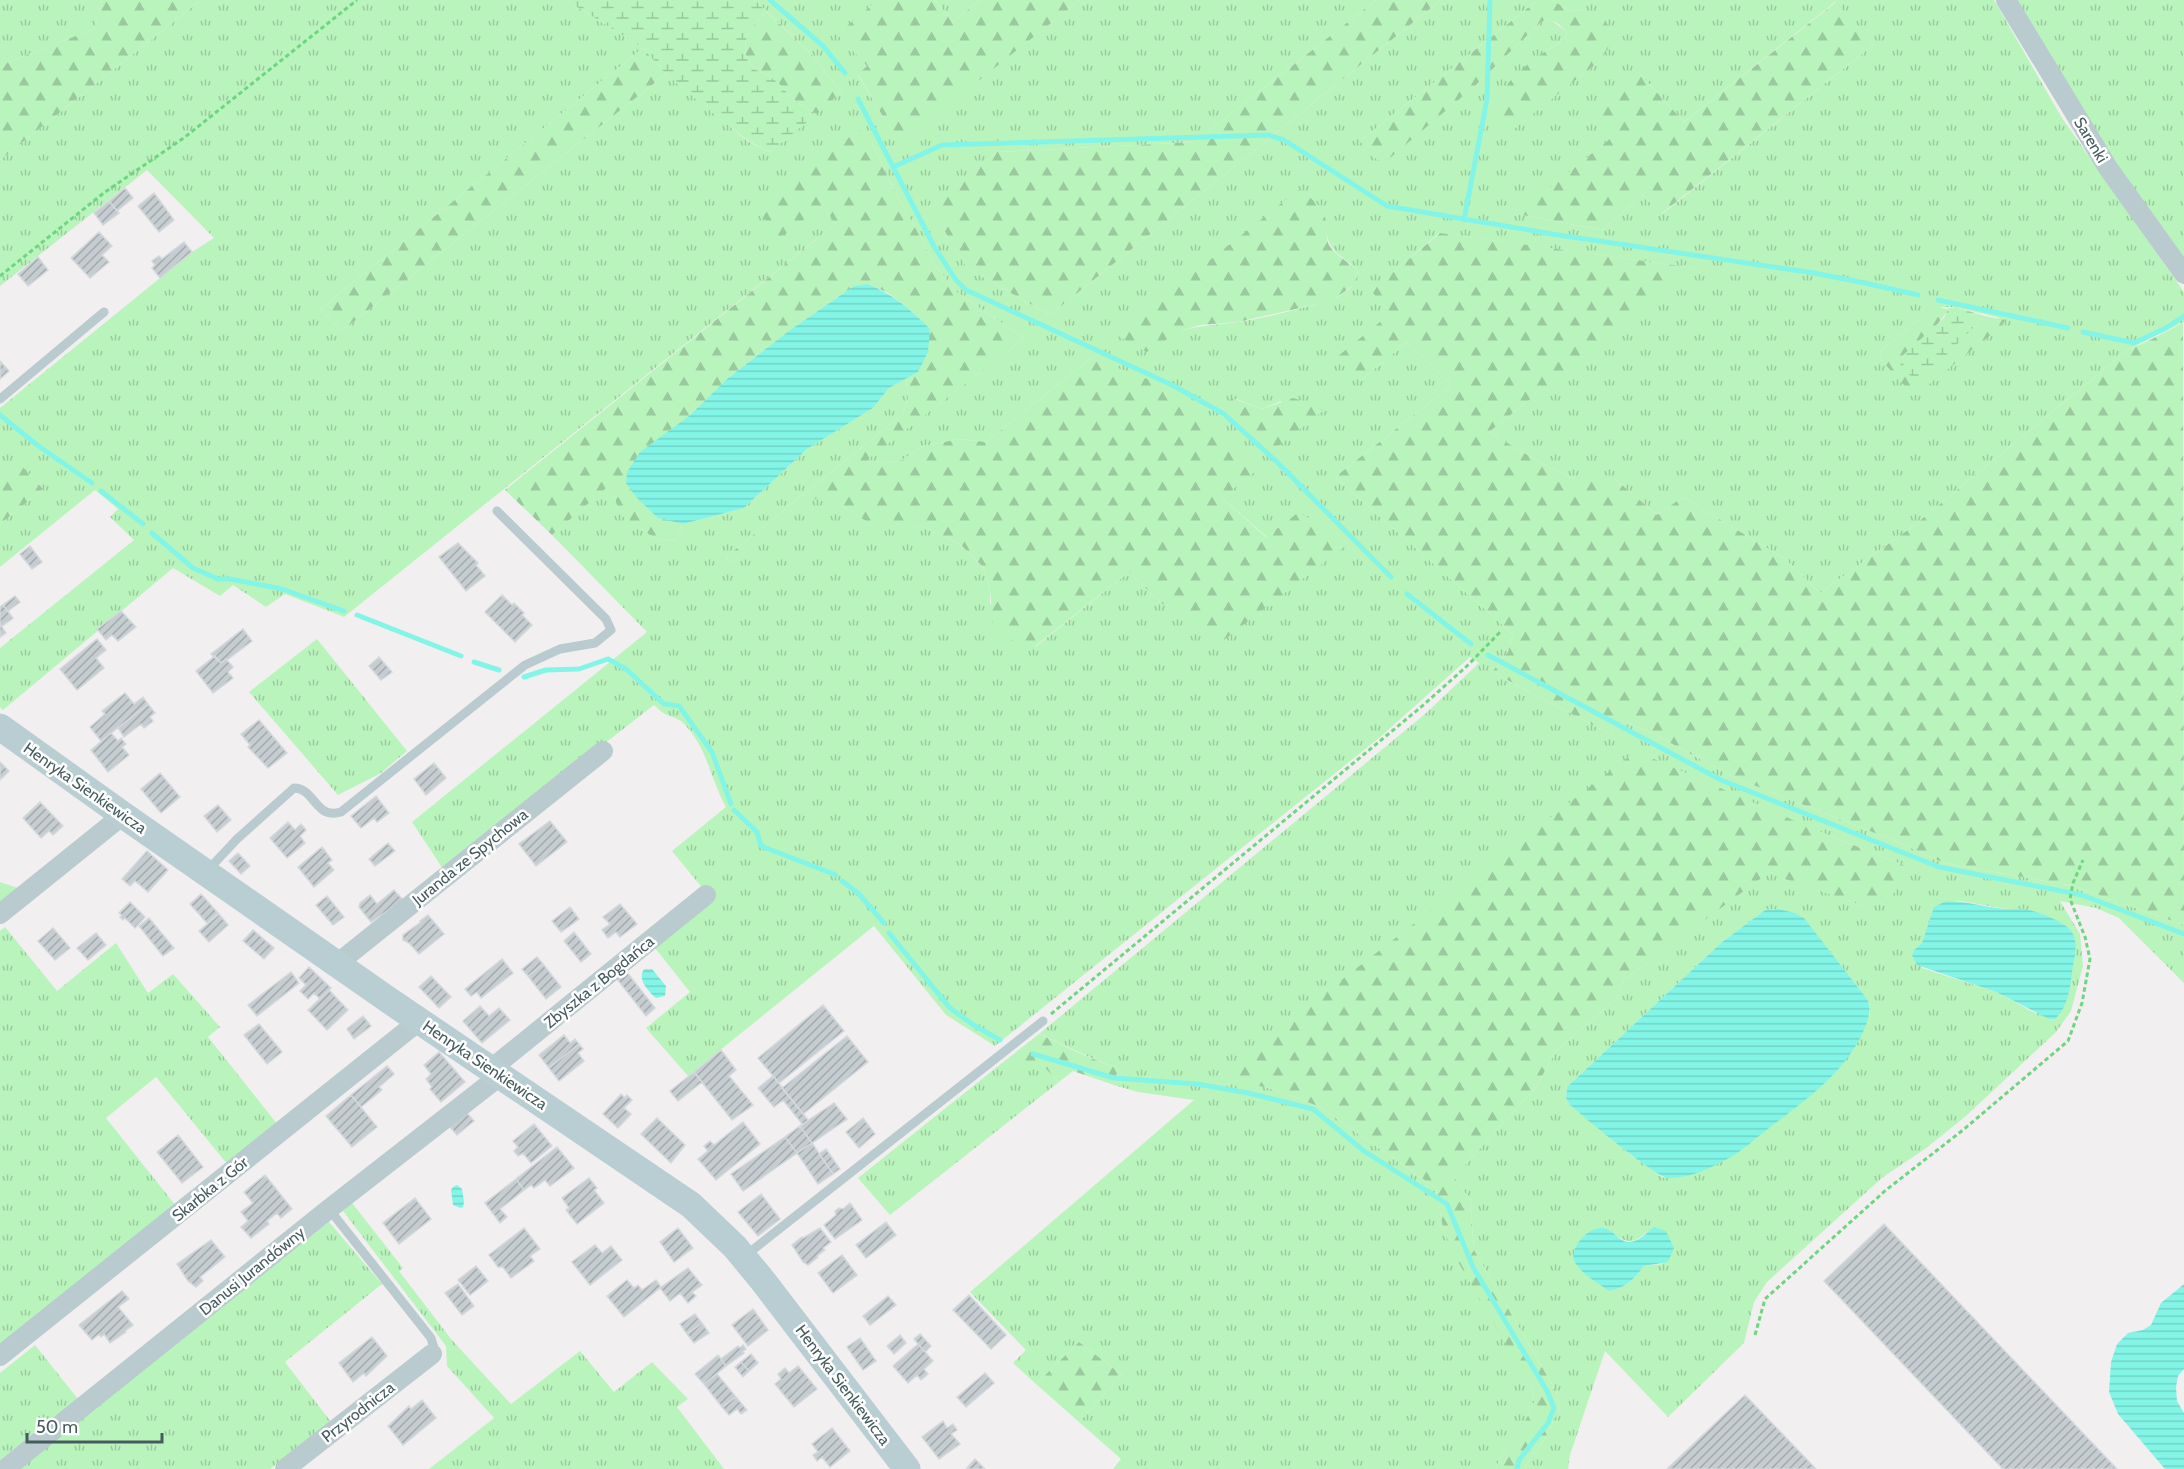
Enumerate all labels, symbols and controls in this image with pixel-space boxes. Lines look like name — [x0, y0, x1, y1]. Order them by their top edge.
street label: Sarenki — [2070, 114, 2112, 166]
street label: Henryka Sienkiewicza — [20, 738, 150, 838]
street label: Juranda ze Spychowa — [408, 804, 532, 910]
street label: Zbyszka z Bogdańca — [540, 932, 658, 1032]
street label: Henryka Sienkiewicza — [419, 1016, 551, 1114]
street label: Skarbka z Gór — [168, 1152, 252, 1225]
street label: Danusi Jurandówny — [196, 1223, 308, 1319]
street label: Henryka Sienkiewicza — [792, 1321, 895, 1449]
street label: Przyrodnicza — [318, 1378, 398, 1446]
scale bar — [27, 1406, 162, 1444]
text: 50 m — [36, 1416, 78, 1438]

